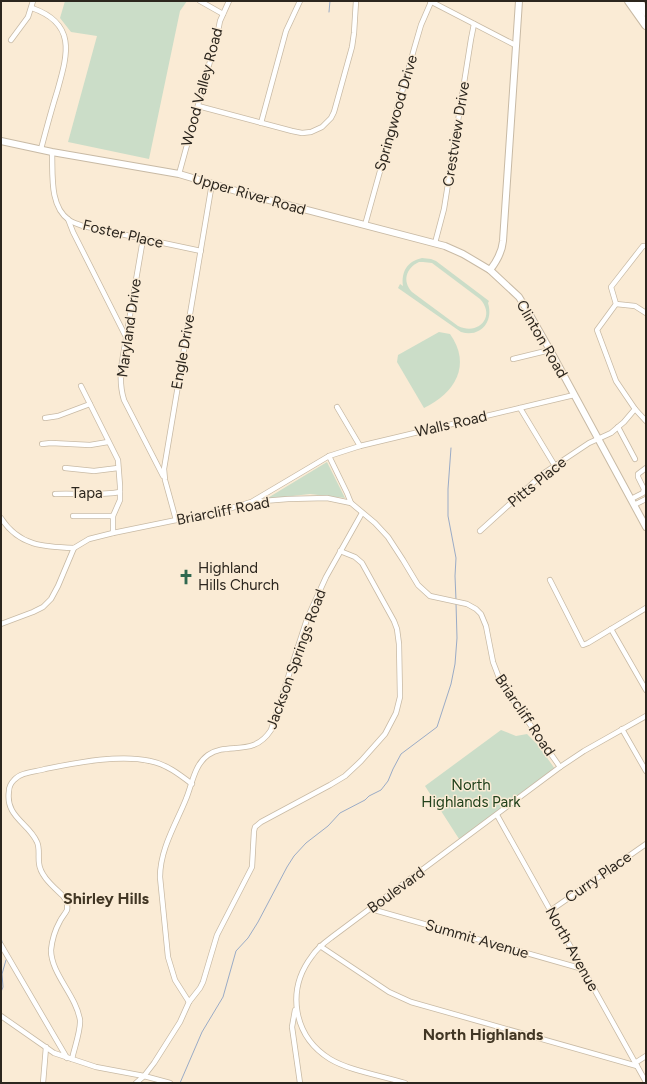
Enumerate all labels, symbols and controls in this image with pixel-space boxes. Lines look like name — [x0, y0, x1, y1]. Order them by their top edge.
street label: Wood Valley Road — [178, 26, 226, 148]
street label: Springwood Drive — [371, 53, 421, 173]
street label: Crestview Drive — [439, 80, 473, 188]
street label: Upper River Road — [190, 169, 308, 219]
street label: Foster Place — [81, 216, 165, 252]
street label: Maryland Drive — [113, 277, 145, 379]
street label: Clinton Road — [512, 297, 572, 381]
street label: Engle Drive — [168, 313, 198, 391]
street label: Walls Road — [413, 407, 489, 441]
street label: Pitts Place — [504, 453, 570, 511]
street label: Tapa — [71, 484, 103, 502]
street label: Briarcliff Road — [175, 493, 271, 529]
place label: Highland Hills Church — [198, 559, 279, 594]
church icon: Highland Hills Church — [177, 568, 195, 586]
street label: Jackson Springs Road — [262, 587, 330, 731]
street label: Briarcliff Road — [491, 671, 559, 759]
park label: North Highlands Park — [421, 776, 521, 811]
street label: Curry Place — [561, 848, 635, 906]
street label: Boulevard — [364, 863, 428, 917]
district label: Shirley Hills — [63, 889, 150, 908]
street label: North Avenue — [541, 904, 603, 994]
street label: Summit Avenue — [423, 916, 531, 962]
district label: North Highlands — [423, 1025, 544, 1044]

